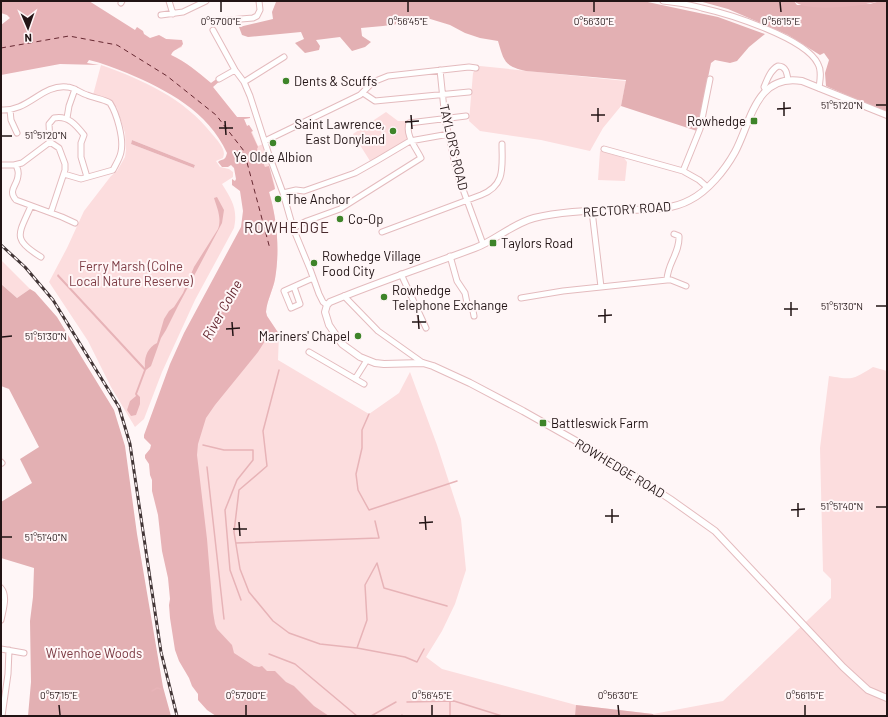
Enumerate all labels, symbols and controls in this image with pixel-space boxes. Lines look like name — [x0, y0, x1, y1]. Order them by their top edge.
north arrow — [8, 8, 48, 48]
text: 0°57'00"E — [201, 15, 241, 27]
text: 0°56'45"E — [388, 15, 428, 27]
text: 0°56'30"E — [574, 15, 614, 27]
text: 0°56'15"E — [762, 15, 800, 27]
text: N — [24, 32, 32, 45]
place label: Dents & Scuffs — [294, 73, 377, 89]
marker: Dents & Scuffs — [281, 76, 291, 86]
text: 51°51'20"N — [821, 99, 863, 111]
street label: TAYLOR'S ROAD — [436, 102, 472, 192]
place label: Rowhedge — [687, 113, 746, 129]
place label: Saint Lawrence, East Donyland — [294, 116, 385, 147]
marker: Rowhedge — [749, 116, 759, 126]
marker: Saint Lawrence, East Donyland — [388, 126, 398, 136]
text: 51°51'20"N — [25, 129, 67, 141]
marker: Ye Olde Albion — [268, 138, 278, 148]
place label: Ye Olde Albion — [233, 149, 313, 165]
place label: The Anchor — [286, 191, 350, 207]
marker: The Anchor — [273, 194, 283, 204]
street label: RECTORY ROAD — [582, 198, 672, 220]
place label: Co-Op — [348, 211, 383, 227]
marker: Co-Op — [335, 214, 345, 224]
district label: ROWHEDGE — [244, 218, 330, 236]
place label: Taylors Road — [501, 235, 573, 251]
marker: Taylors Road — [488, 238, 498, 248]
place label: Rowhedge Village Food City — [322, 248, 421, 279]
park label: Ferry Marsh (Colne Local Nature Reserve) — [69, 258, 194, 289]
marker: Rowhedge Village Food City — [309, 258, 319, 268]
water label: River Colne — [198, 277, 245, 343]
place label: Rowhedge Telephone Exchange — [392, 282, 508, 313]
marker: Rowhedge Telephone Exchange — [379, 292, 389, 302]
text: 51°51'30"N — [821, 300, 863, 312]
place label: Mariners' Chapel — [259, 328, 350, 344]
text: 51°51'30"N — [25, 330, 67, 342]
marker: Mariners' Chapel — [353, 331, 363, 341]
place label: Battleswick Farm — [551, 415, 648, 431]
marker: Battleswick Farm — [538, 418, 548, 428]
street label: ROWHEDGE ROAD — [572, 435, 668, 501]
text: 51°51'40"N — [821, 500, 863, 512]
text: 51°51'40"N — [25, 531, 67, 543]
park label: Wivenhoe Woods — [46, 645, 142, 661]
text: 0°57'15"E — [40, 689, 78, 701]
text: 0°57'00"E — [226, 689, 266, 701]
text: 0°56'45"E — [412, 689, 452, 701]
text: 0°56'30"E — [598, 689, 638, 701]
text: 0°56'15"E — [786, 689, 824, 701]

